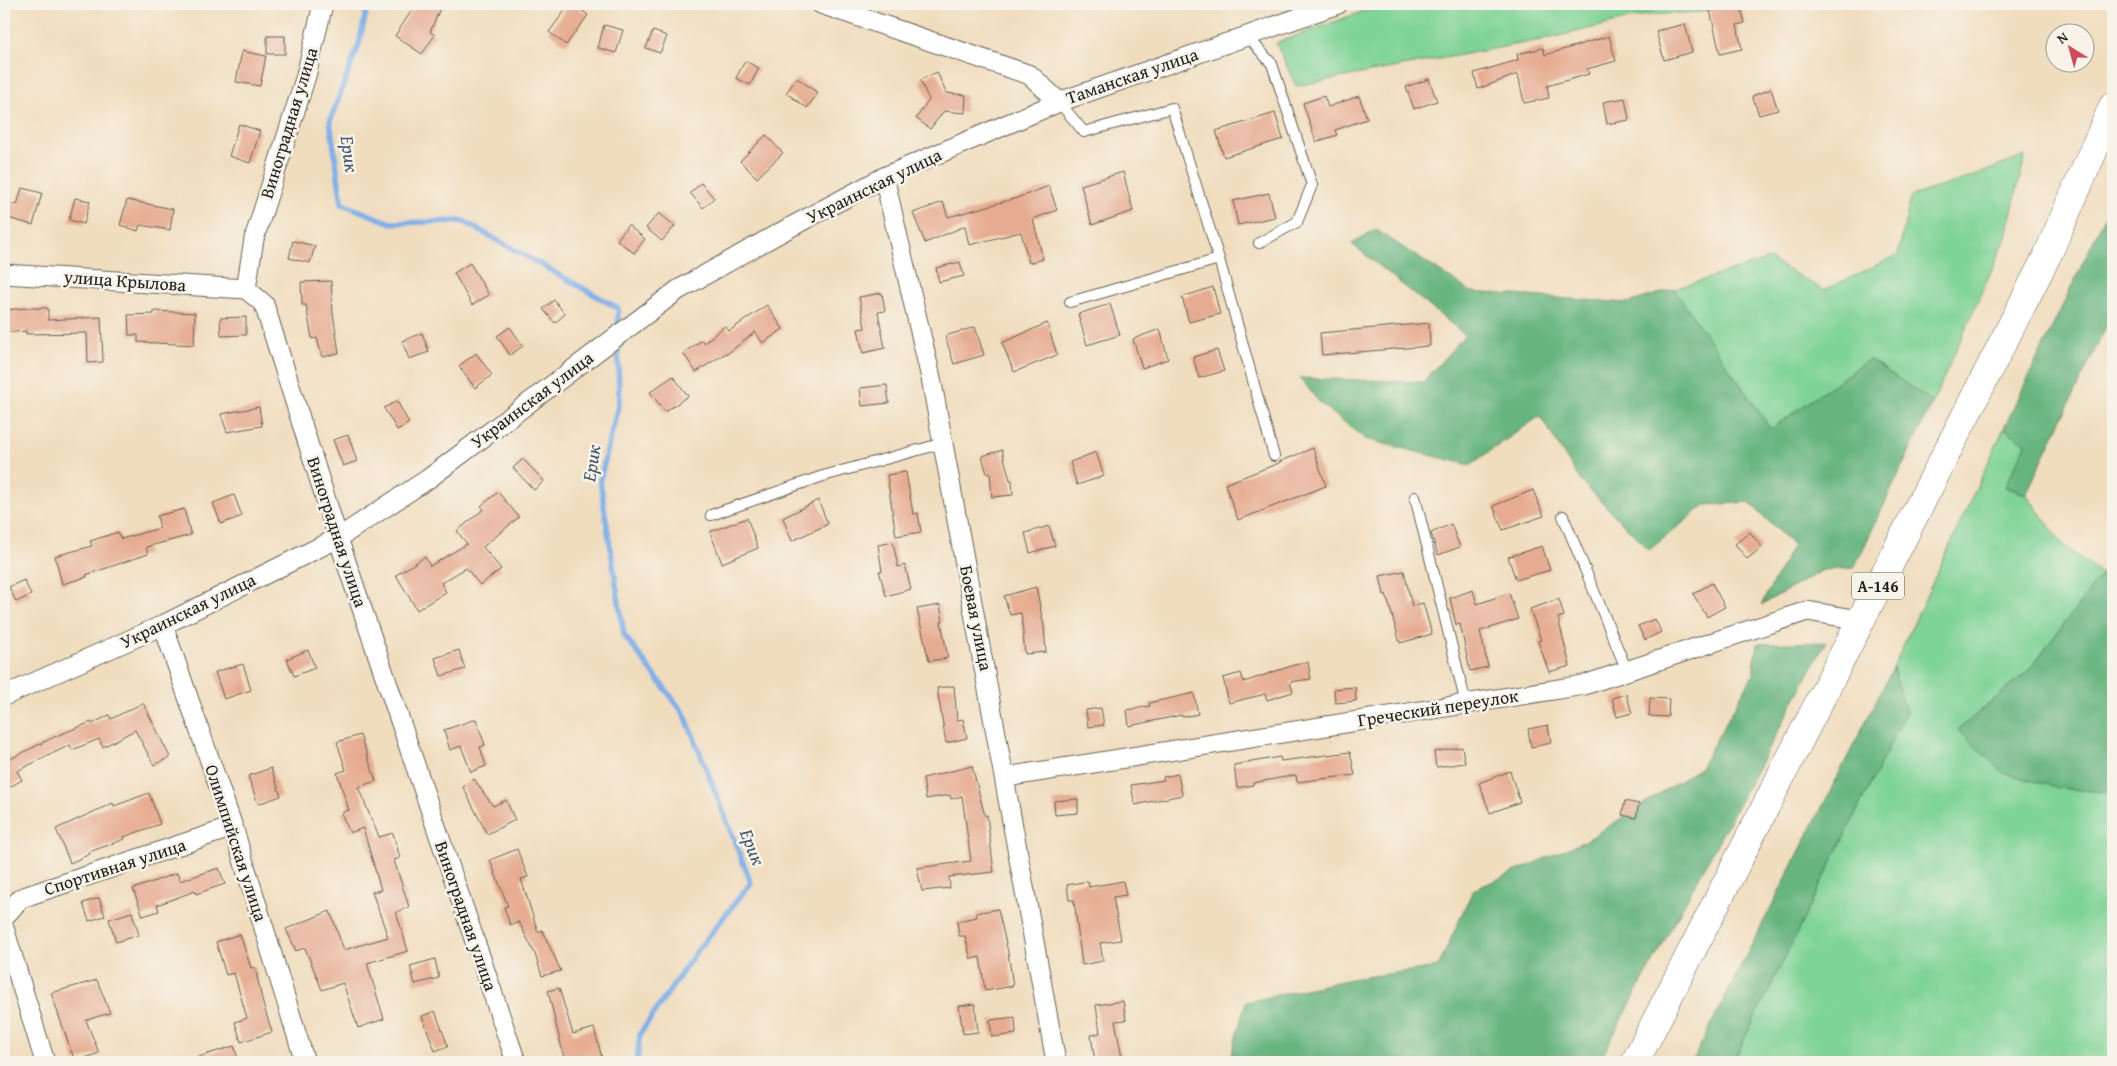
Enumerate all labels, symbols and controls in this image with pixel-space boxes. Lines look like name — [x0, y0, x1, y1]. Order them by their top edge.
north arrow — [2044, 22, 2094, 72]
text: N — [2052, 26, 2072, 48]
street label: Таманская улица — [1062, 40, 1202, 111]
street label: Виноградная улица — [253, 43, 324, 202]
water label: Ерик — [333, 133, 366, 174]
street label: Украинская улица — [802, 141, 946, 230]
street label: улица Крылова — [62, 263, 187, 298]
street label: Украинская улица — [465, 344, 599, 455]
water label: Ерик — [574, 442, 608, 485]
street label: Виноградная улица — [300, 453, 375, 611]
street label: Боевая улица — [953, 563, 1000, 673]
street label: Украинская улица — [116, 566, 260, 655]
road number: А-146 — [1852, 572, 1904, 600]
street label: Греческий переулок — [1356, 681, 1521, 734]
street label: Олимпийская улица — [198, 761, 275, 925]
water label: Ерик — [733, 824, 773, 870]
street label: Спортивная улица — [40, 831, 190, 902]
street label: Виноградная улица — [428, 837, 505, 995]

